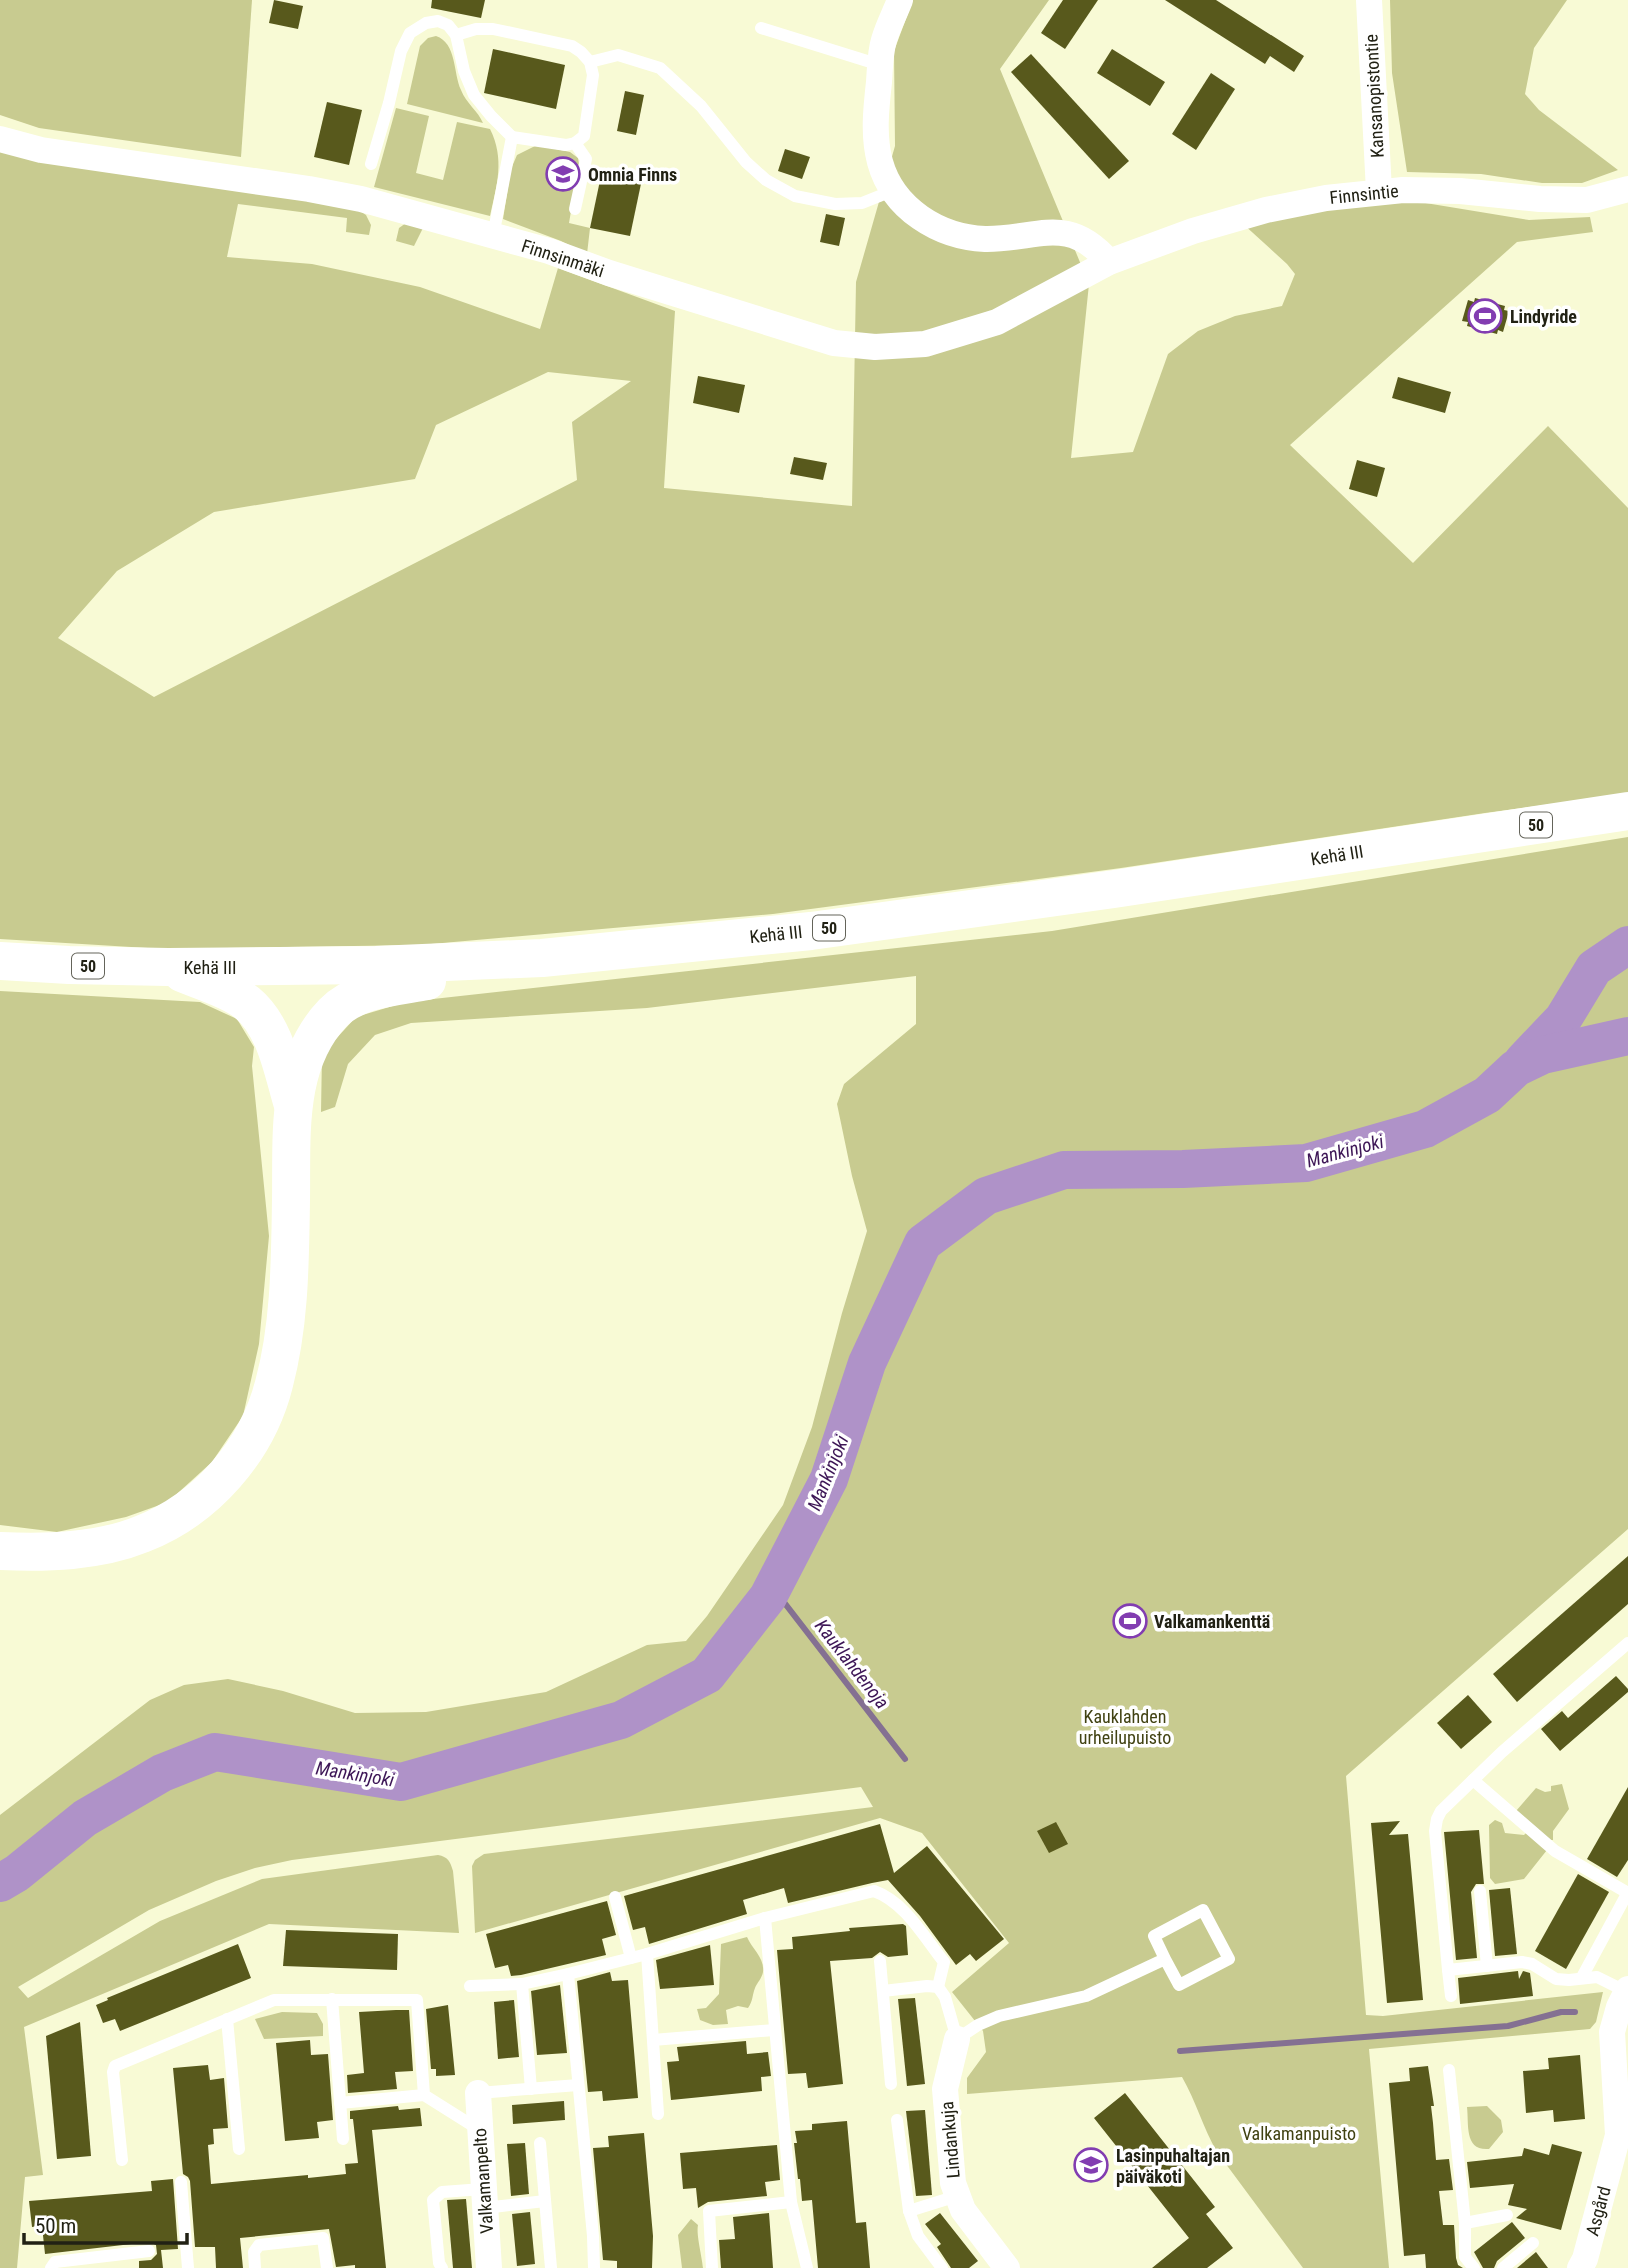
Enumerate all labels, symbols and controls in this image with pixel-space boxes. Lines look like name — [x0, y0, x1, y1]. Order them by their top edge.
street label: Kansanopistontie — [1360, 34, 1388, 158]
school or university icon: Omnia Finns — [544, 155, 582, 193]
place label: Omnia Finns — [588, 164, 677, 185]
street label: Finnsintie — [1328, 180, 1400, 208]
street label: Finnsinmäki — [519, 235, 607, 281]
sports icon: Lindyride — [1466, 297, 1504, 335]
place label: Lindyride — [1510, 306, 1577, 327]
road number: 50 — [1520, 812, 1552, 838]
street label: Kehä III — [1309, 840, 1365, 870]
road number: 50 — [813, 916, 845, 940]
street label: Kehä III — [749, 921, 803, 947]
road number: 50 — [72, 954, 104, 978]
street label: Kehä III — [184, 957, 236, 978]
water label: Mankinjoki — [1304, 1129, 1387, 1172]
water label: Mankinjoki — [803, 1431, 854, 1514]
sports icon: Valkamankenttä — [1111, 1602, 1149, 1640]
place label: Valkamankenttä — [1154, 1611, 1270, 1632]
water label: Kauklahdenoja — [810, 1615, 894, 1713]
park label: Kauklahden urheilupuisto — [1079, 1706, 1171, 1748]
water label: Mankinjoki — [314, 1756, 397, 1792]
street label: Lindankuja — [936, 2101, 964, 2179]
park label: Valkamanpuisto — [1242, 2123, 1356, 2144]
street label: Valkamanpelto — [469, 2128, 497, 2234]
place label: Lasinpuhaltajan päiväkoti — [1116, 2145, 1230, 2187]
school or university icon: Lasinpuhaltajan päiväkoti — [1072, 2146, 1110, 2184]
street label: Asgård — [1581, 2184, 1615, 2238]
scale bar — [24, 2202, 187, 2246]
text: 50 m — [35, 2214, 76, 2238]

